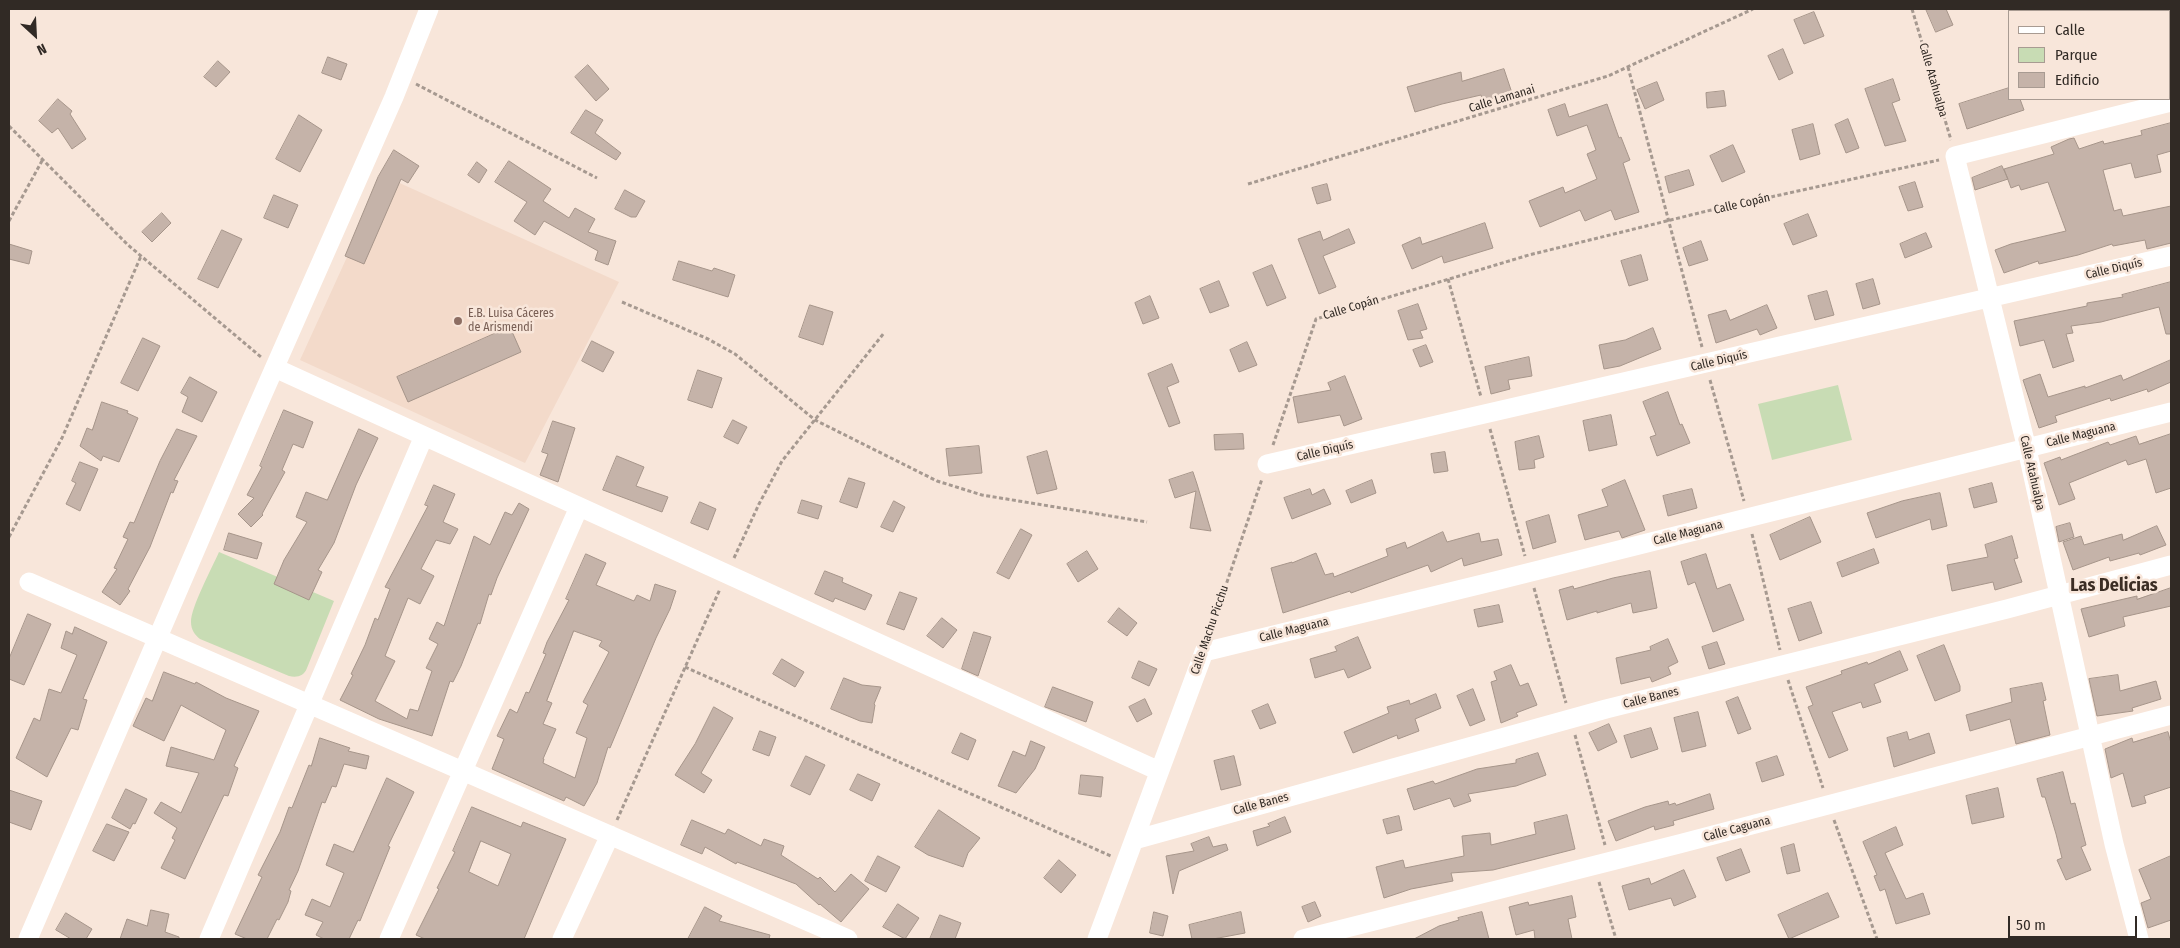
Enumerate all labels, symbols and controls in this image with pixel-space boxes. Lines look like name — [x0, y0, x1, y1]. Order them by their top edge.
north arrow — [10, 10, 60, 60]
legend — [2008, 10, 2170, 100]
text: Calle — [2055, 21, 2085, 39]
text: N — [34, 40, 49, 59]
street label: Calle Atahualpa — [1916, 41, 1950, 119]
text: Parque — [2055, 46, 2098, 64]
text: Edificio — [2055, 71, 2100, 89]
street label: Calle Lamanai — [1467, 82, 1537, 116]
street label: Calle Copán — [1712, 191, 1772, 217]
street label: Calle Diquís — [2084, 256, 2144, 282]
street label: Calle Copán — [1321, 293, 1381, 323]
place label: E.B. Luisa Cáceres de Arismendi — [468, 307, 554, 335]
marker: E.B. Luisa Cáceres de Arismendi — [452, 315, 464, 327]
street label: Calle Diquís — [1689, 348, 1749, 374]
street label: Calle Maguana — [2045, 419, 2117, 451]
street label: Calle Atahualpa — [2016, 434, 2048, 512]
street label: Calle Diquís — [1295, 438, 1355, 464]
street label: Calle Maguana — [1652, 517, 1724, 549]
district label: Las Delicias — [2070, 575, 2158, 597]
street label: Calle Machu Picchu — [1188, 583, 1232, 677]
street label: Calle Maguana — [1258, 614, 1330, 646]
street label: Calle Banes — [1622, 684, 1680, 712]
street label: Calle Banes — [1232, 790, 1290, 818]
street label: Calle Caguana — [1702, 813, 1772, 845]
scale bar — [2010, 906, 2139, 938]
text: 50 m — [2016, 916, 2046, 934]

